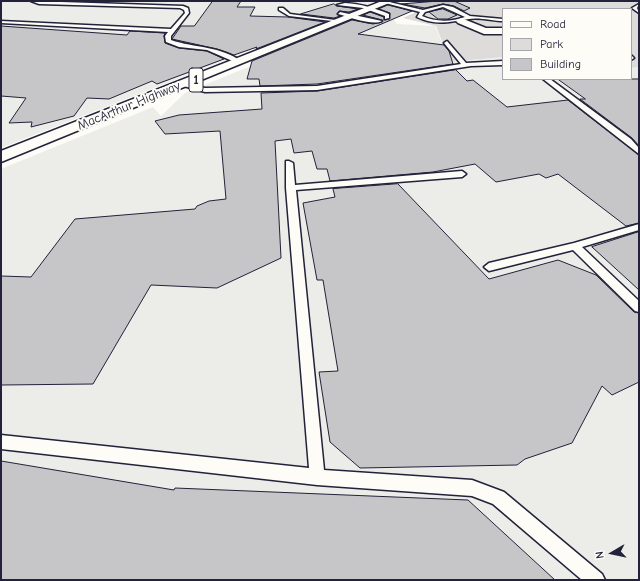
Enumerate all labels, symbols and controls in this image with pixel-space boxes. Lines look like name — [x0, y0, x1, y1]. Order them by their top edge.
legend — [502, 8, 632, 80]
text: Road — [540, 17, 566, 31]
text: Park — [540, 37, 563, 51]
text: Building — [540, 57, 581, 71]
road number: 1 — [189, 68, 203, 92]
street label: MacArthur Highway — [75, 78, 183, 134]
north arrow — [592, 533, 632, 573]
text: N — [593, 550, 607, 560]

